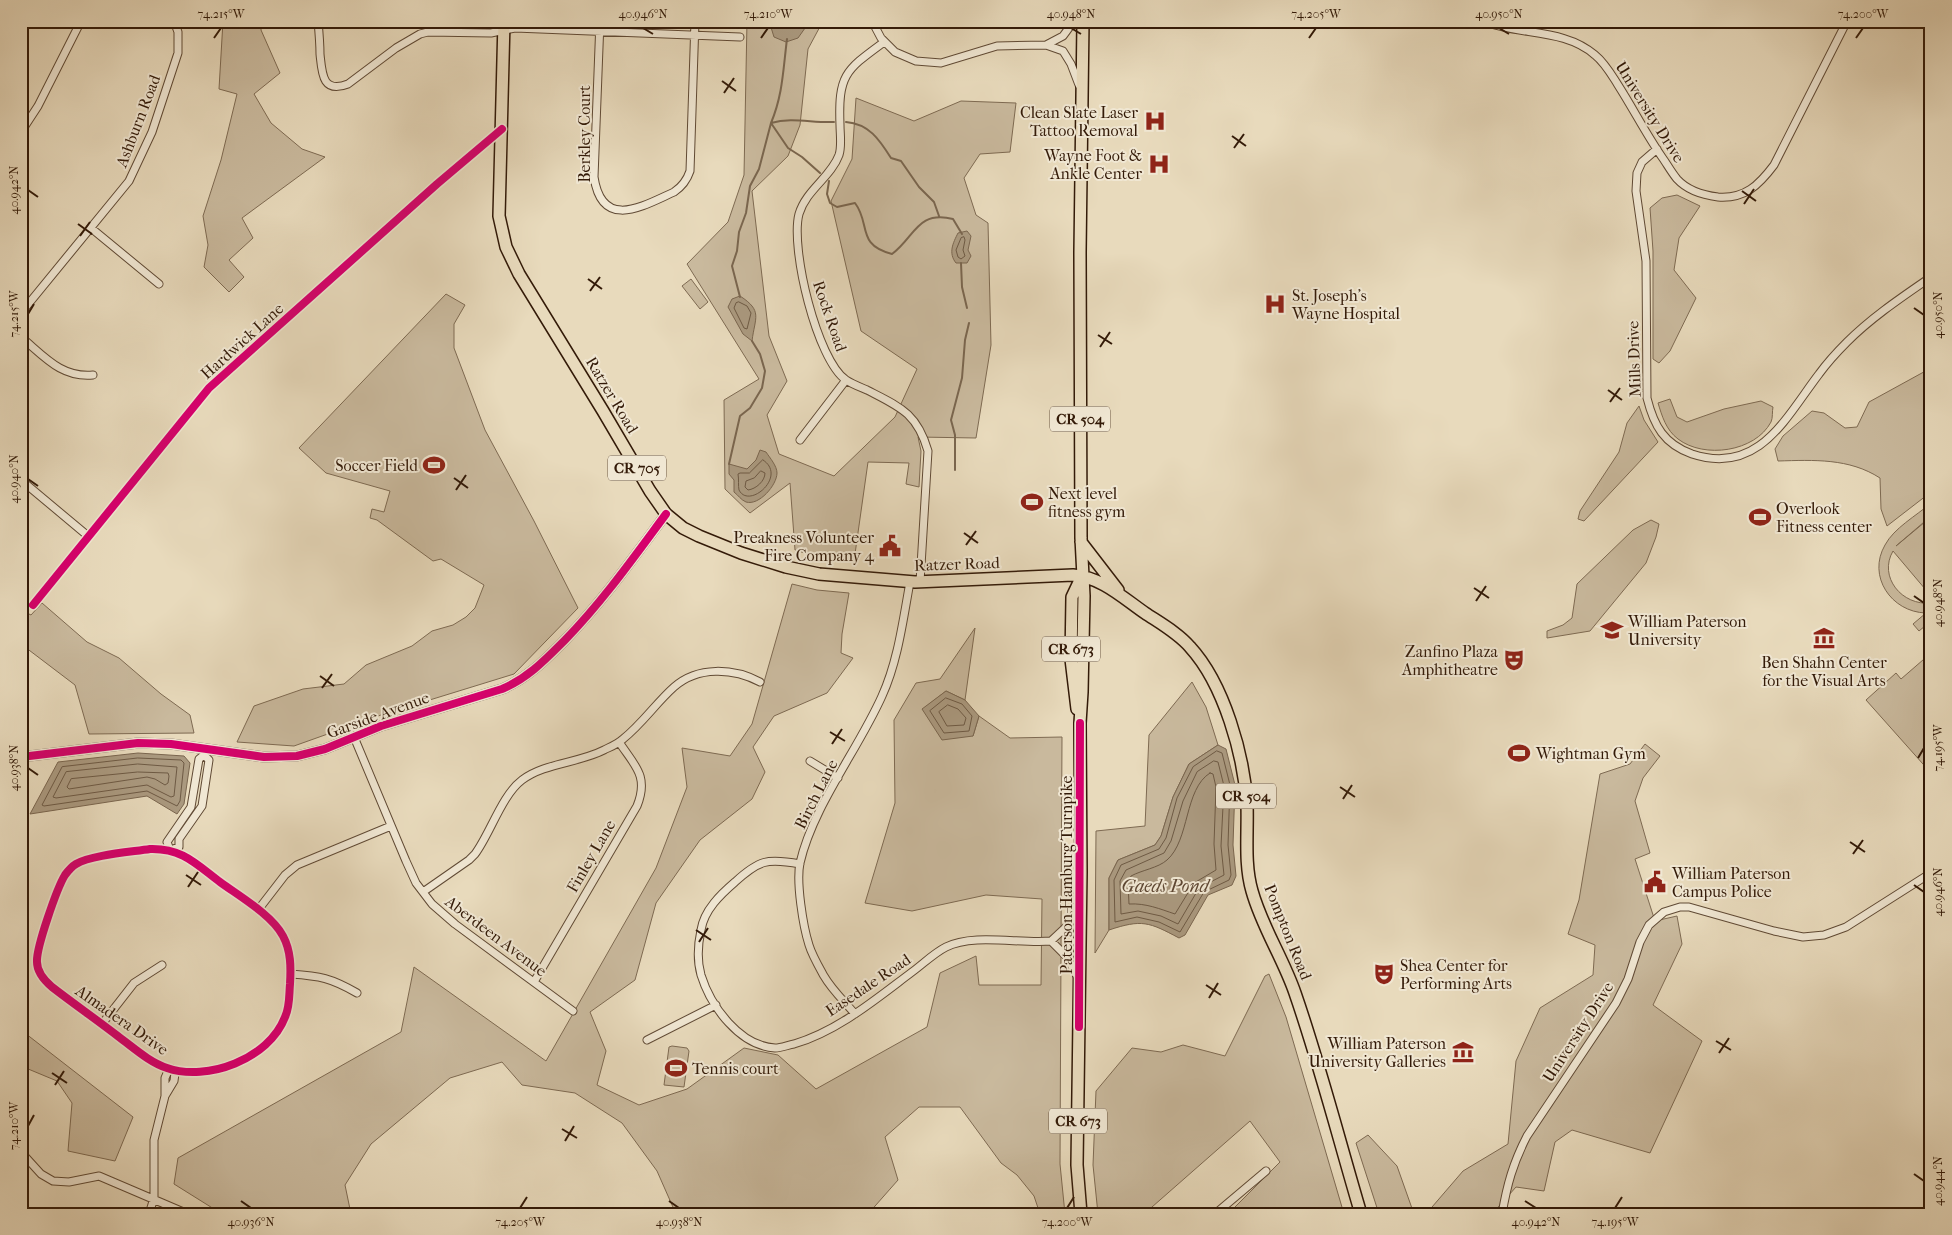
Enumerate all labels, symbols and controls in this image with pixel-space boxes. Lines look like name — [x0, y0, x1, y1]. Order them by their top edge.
text: 74.215°W — [198, 7, 246, 21]
text: 40.946°N — [618, 7, 668, 21]
text: 74.210°W — [744, 7, 793, 21]
text: 40.948°N — [1047, 7, 1095, 21]
text: 74.205°W — [1291, 7, 1342, 21]
text: 40.950°N — [1475, 7, 1523, 21]
text: 74.200°W — [1838, 7, 1890, 21]
street label: University Drive — [1611, 58, 1689, 166]
street label: Ashburn Road — [111, 72, 164, 171]
street label: Berkley Court — [575, 85, 594, 183]
place label: Clean Slate Laser Tattoo Removal — [1020, 103, 1139, 140]
hospital icon: Clean Slate Laser Tattoo Removal — [1142, 108, 1168, 134]
place label: Wayne Foot & Ankle Center — [1043, 146, 1142, 183]
hospital icon: Wayne Foot & Ankle Center — [1146, 151, 1172, 177]
text: 40.942°N — [7, 166, 21, 214]
street label: Rock Road — [809, 278, 851, 354]
place label: St. Joseph's Wayne Hospital — [1291, 286, 1401, 323]
text: 74.215°W — [7, 289, 21, 337]
hospital icon: St. Joseph's Wayne Hospital — [1262, 291, 1288, 317]
text: 40.950°N — [1931, 291, 1945, 339]
street label: Hardwick Lane — [197, 299, 287, 383]
street label: Mills Drive — [1623, 320, 1645, 398]
street label: Ratzer Road — [582, 353, 642, 437]
road number: CR 504 — [1050, 406, 1110, 432]
sports icon: Soccer Field — [421, 452, 447, 478]
text: 40.940°N — [7, 454, 21, 504]
place label: Soccer Field — [335, 456, 418, 475]
road number: CR 705 — [608, 456, 666, 480]
place label: Next level fitness gym — [1048, 484, 1126, 521]
sports icon: Next level fitness gym — [1019, 489, 1045, 515]
place label: Overlook Fitness center — [1776, 499, 1872, 536]
sports icon: Overlook Fitness center — [1747, 504, 1773, 530]
place label: Preakness Volunteer Fire Company 4 — [733, 528, 875, 565]
public building icon: Preakness Volunteer Fire Company 4 — [877, 533, 903, 559]
street label: Ratzer Road — [914, 553, 1001, 575]
text: 40.948°N — [1931, 579, 1945, 627]
place label: William Paterson University — [1627, 612, 1747, 649]
school or university icon: William Paterson University — [1599, 617, 1625, 643]
museum icon: Ben Shahn Center for the Visual Arts — [1811, 625, 1837, 651]
road number: CR 673 — [1042, 636, 1100, 662]
place label: Zanfino Plaza Amphitheatre — [1401, 642, 1499, 679]
theatre icon: Zanfino Plaza Amphitheatre — [1501, 647, 1527, 673]
place label: Ben Shahn Center for the Visual Arts — [1761, 653, 1887, 690]
street label: Garside Avenue — [324, 688, 432, 742]
text: 74.195°W — [1931, 723, 1945, 772]
sports icon: Wightman Gym — [1506, 740, 1532, 766]
place label: Wightman Gym — [1535, 744, 1646, 763]
text: 40.938°N — [7, 745, 21, 791]
street label: Birch Lane — [790, 756, 842, 832]
street label: Paterson-Hamburg Turnpike — [1057, 776, 1076, 974]
road number: CR 504 — [1216, 784, 1276, 808]
street label: Finley Lane — [563, 816, 619, 896]
place label: William Paterson Campus Police — [1671, 864, 1791, 901]
text: 40.946°N — [1931, 867, 1945, 917]
public building icon: William Paterson Campus Police — [1642, 869, 1668, 895]
water label: Gaeds Pond — [1121, 876, 1211, 897]
street label: Pompton Road — [1260, 881, 1316, 983]
street label: Aberdeen Avenue — [441, 891, 551, 980]
street label: Easedale Road — [822, 949, 914, 1020]
place label: Shea Center for Performing Arts — [1400, 956, 1512, 993]
theatre icon: Shea Center for Performing Arts — [1371, 961, 1397, 987]
street label: University Drive — [1538, 978, 1618, 1086]
street label: Almadera Drive — [71, 980, 172, 1059]
place label: William Paterson University Galleries — [1309, 1034, 1447, 1071]
museum icon: William Paterson University Galleries — [1450, 1039, 1476, 1065]
sports icon: Tennis court — [663, 1055, 689, 1081]
place label: Tennis court — [692, 1059, 779, 1078]
text: 74.210°W — [7, 1101, 21, 1150]
road number: CR 673 — [1049, 1108, 1107, 1134]
text: 40.944°N — [1931, 1156, 1945, 1206]
text: 40.936°N — [227, 1215, 275, 1229]
text: 74.205°W — [495, 1215, 546, 1229]
text: 40.938°N — [656, 1215, 702, 1229]
text: 74.200°W — [1042, 1215, 1094, 1229]
text: 40.942°N — [1512, 1215, 1560, 1229]
text: 74.195°W — [1591, 1215, 1640, 1229]

